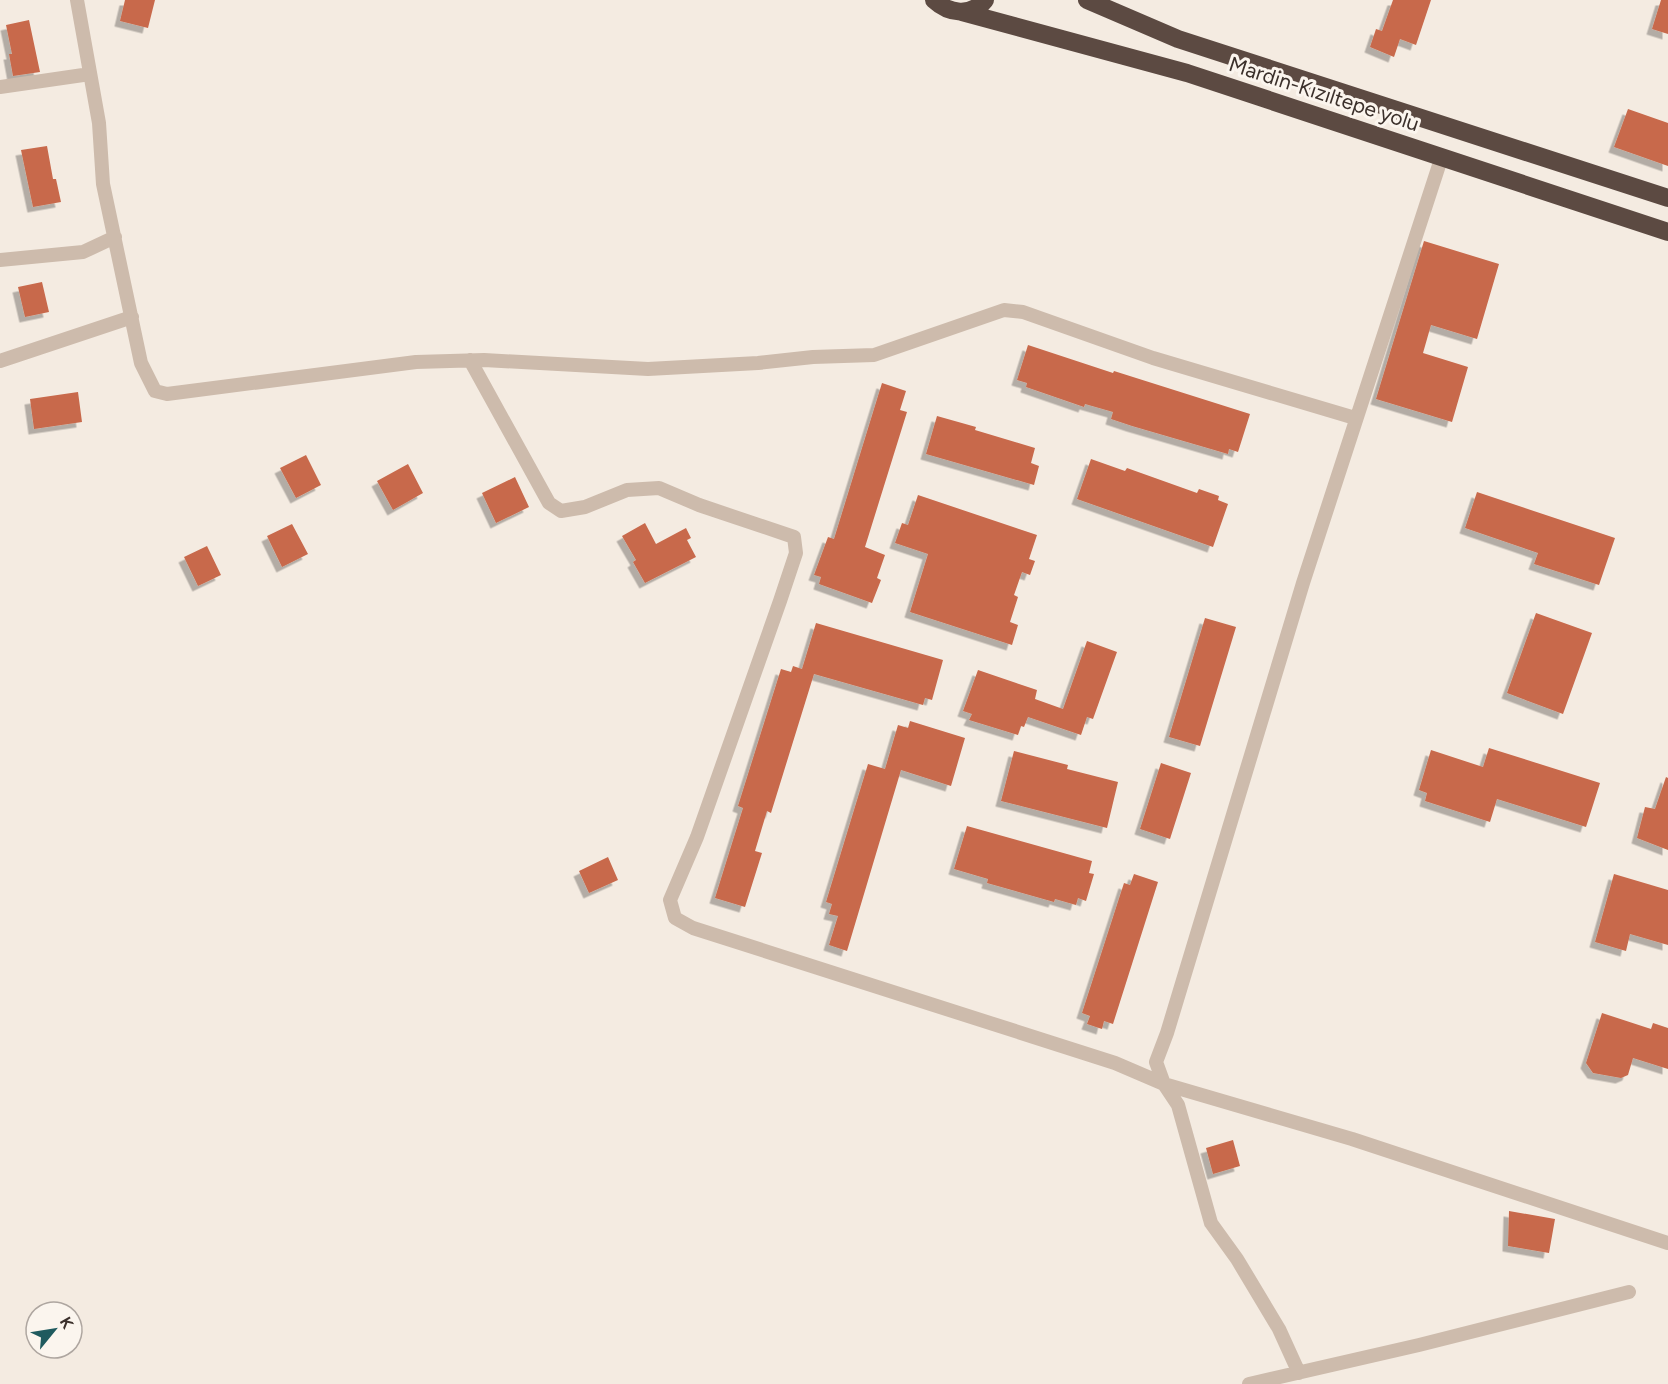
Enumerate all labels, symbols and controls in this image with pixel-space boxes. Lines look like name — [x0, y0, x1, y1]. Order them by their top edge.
street label: Mardin-Kızıltepe yolu — [1226, 51, 1422, 136]
north arrow — [24, 1300, 84, 1360]
text: K — [56, 1313, 78, 1332]

